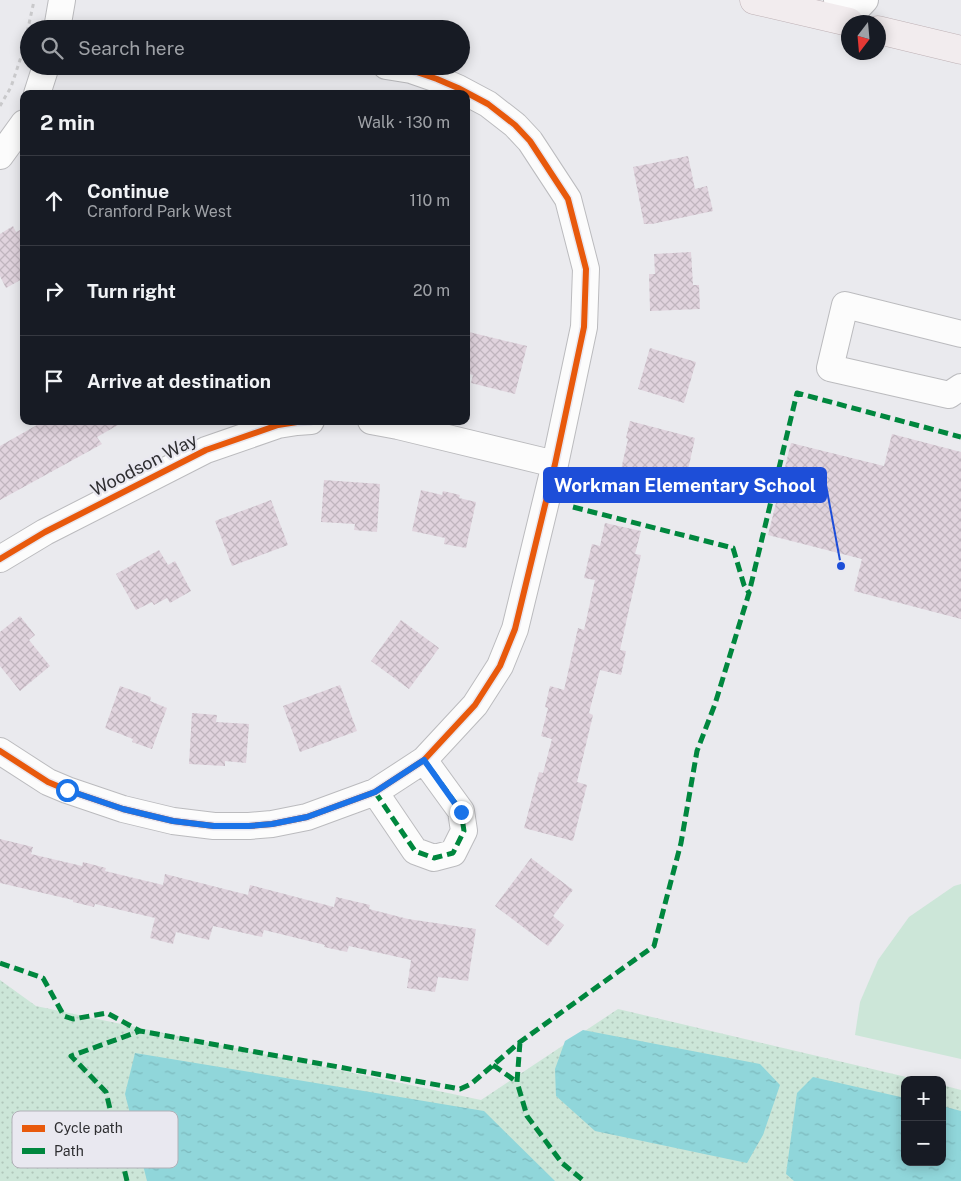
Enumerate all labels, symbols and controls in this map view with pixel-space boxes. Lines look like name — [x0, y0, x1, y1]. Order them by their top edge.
north arrow — [841, 15, 886, 60]
search box — [20, 20, 470, 75]
icon: search — [38, 34, 66, 62]
text: Search here — [78, 37, 185, 59]
text: 2 min — [40, 110, 95, 135]
text: Walk · 130 m — [357, 113, 450, 132]
text: Continue — [87, 180, 169, 202]
icon: ahead — [40, 187, 68, 215]
text: 110 m — [409, 191, 450, 210]
text: Cranford Park West — [87, 202, 232, 221]
icon: right — [40, 277, 68, 305]
text: Turn right — [87, 280, 176, 302]
text: 20 m — [413, 281, 450, 300]
icon: arrive — [40, 367, 68, 395]
text: Arrive at destination — [87, 370, 271, 392]
street label: Woodson Way — [87, 429, 201, 500]
callout: Workman Elementary School — [544, 468, 826, 502]
text: Workman Elementary School — [554, 474, 816, 496]
route start — [56, 779, 79, 802]
route end — [450, 801, 473, 824]
map controls — [901, 1076, 946, 1166]
button: + — [901, 1076, 946, 1121]
legend — [12, 1111, 178, 1168]
text: Cycle path — [54, 1120, 123, 1136]
button: − — [901, 1121, 946, 1166]
text: Path — [54, 1143, 84, 1159]

